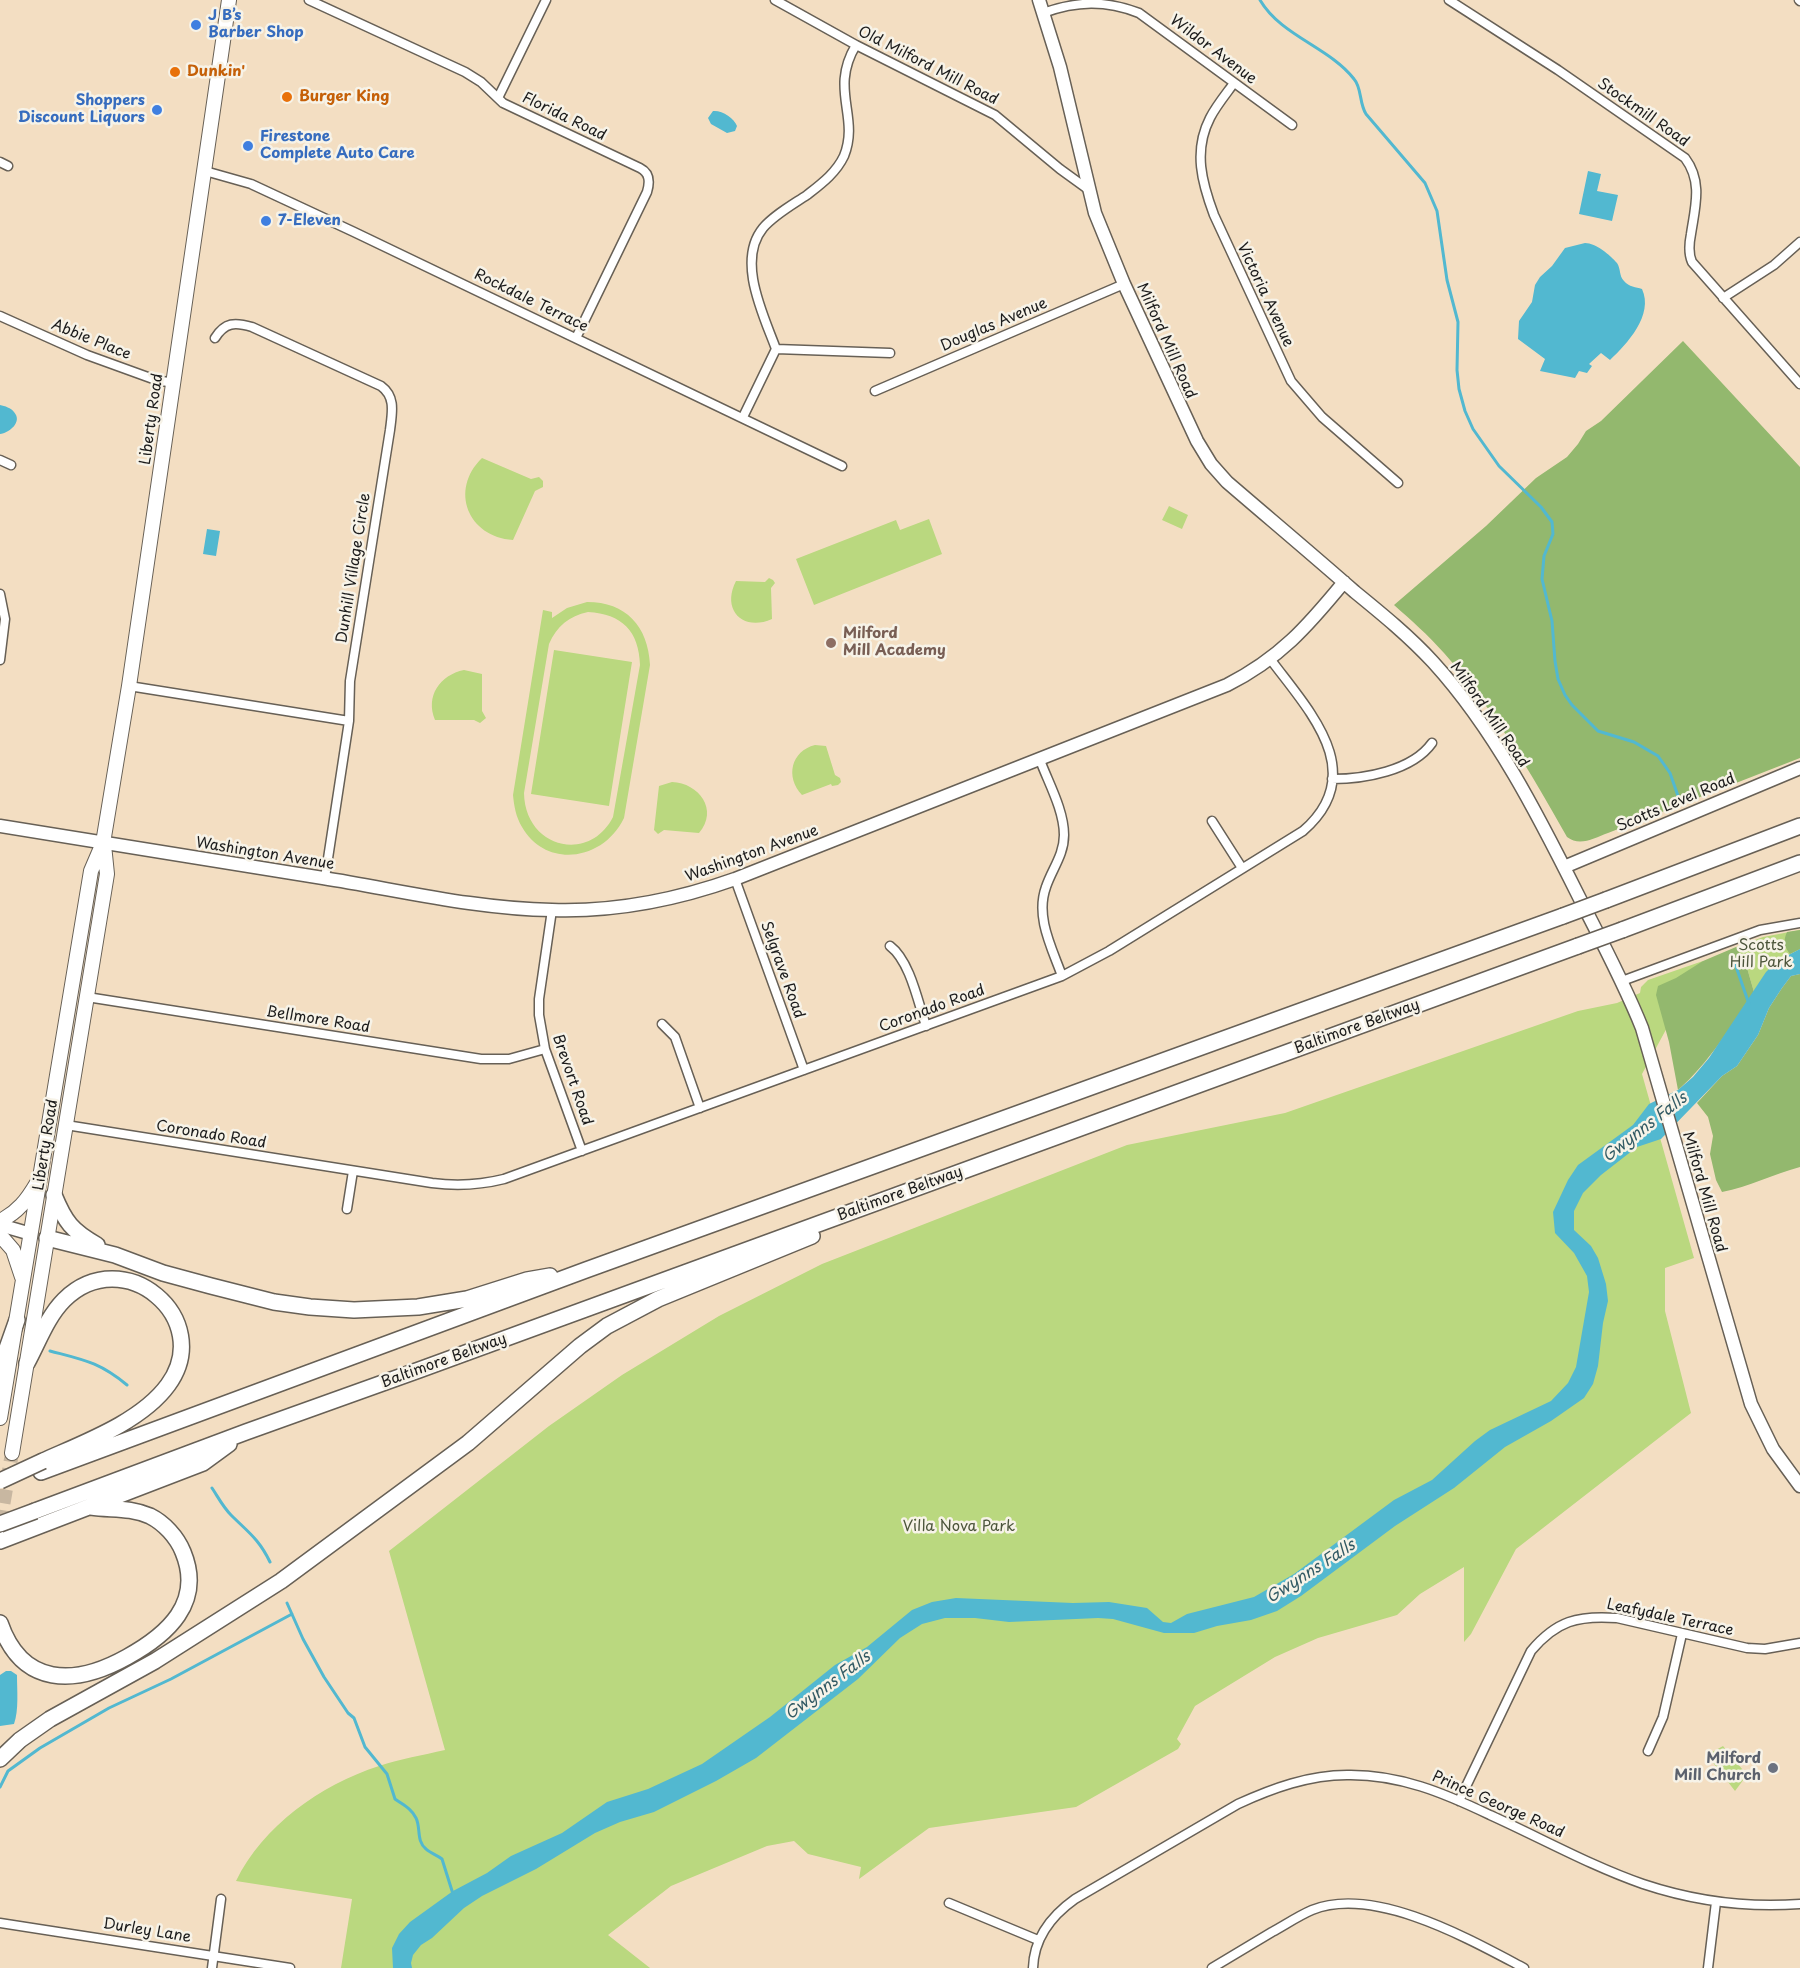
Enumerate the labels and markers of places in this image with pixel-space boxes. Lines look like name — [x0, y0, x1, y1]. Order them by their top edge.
place label: J B’s Barber Shop — [208, 7, 304, 42]
marker: J B’s Barber Shop — [189, 18, 203, 32]
place label: Dunkin' — [187, 63, 245, 81]
marker: Dunkin' — [168, 65, 182, 79]
place label: Burger King — [299, 88, 389, 106]
marker: Burger King — [280, 90, 294, 104]
place label: Shoppers Discount Liquors — [18, 92, 145, 127]
marker: Shoppers Discount Liquors — [150, 103, 164, 117]
place label: Firestone Complete Auto Care — [260, 128, 415, 163]
marker: Firestone Complete Auto Care — [241, 139, 255, 153]
place label: 7-Eleven — [278, 212, 341, 230]
marker: 7-Eleven — [259, 214, 273, 228]
place label: Milford Mill Academy — [843, 625, 946, 660]
marker: Milford Mill Academy — [824, 636, 838, 650]
place label: Milford Mill Church — [1674, 1750, 1761, 1785]
marker: Milford Mill Church — [1766, 1761, 1780, 1775]

